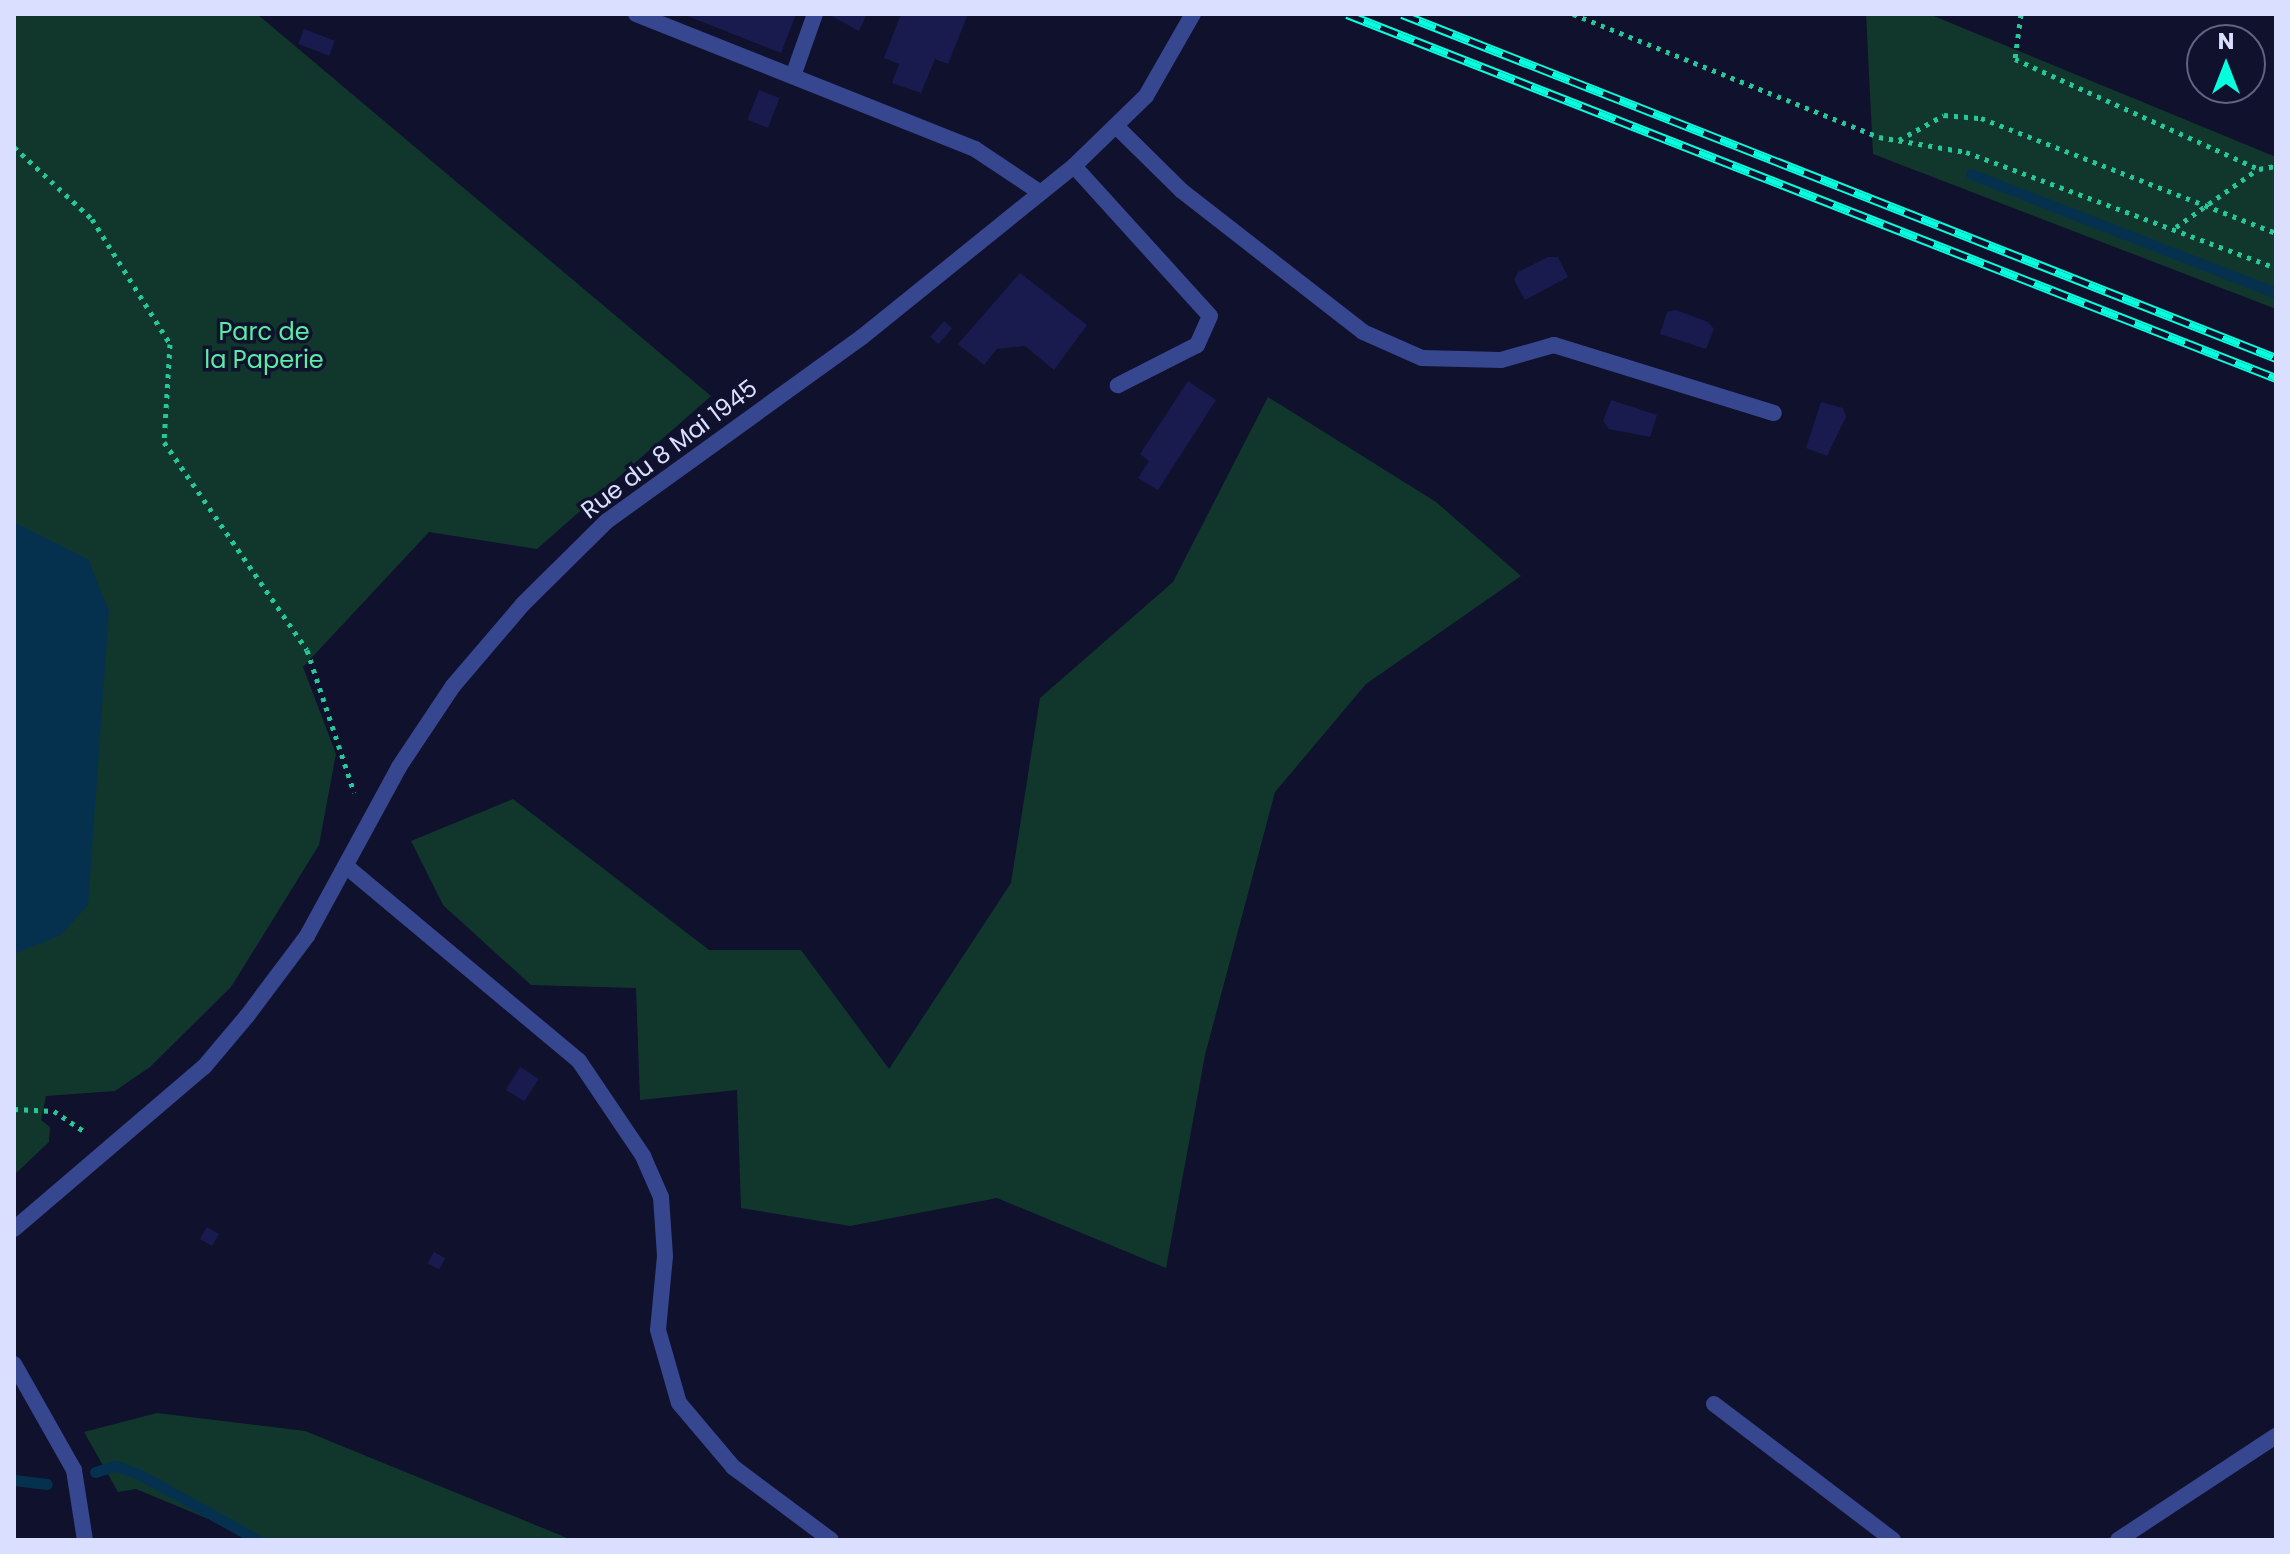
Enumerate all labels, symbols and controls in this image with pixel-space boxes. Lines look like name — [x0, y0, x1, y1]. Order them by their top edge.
north arrow — [2186, 24, 2266, 104]
text: N — [2218, 26, 2234, 57]
park label: Parc de la Paperie — [204, 318, 324, 374]
street label: Rue du 8 Mai 1945 — [575, 373, 763, 525]

